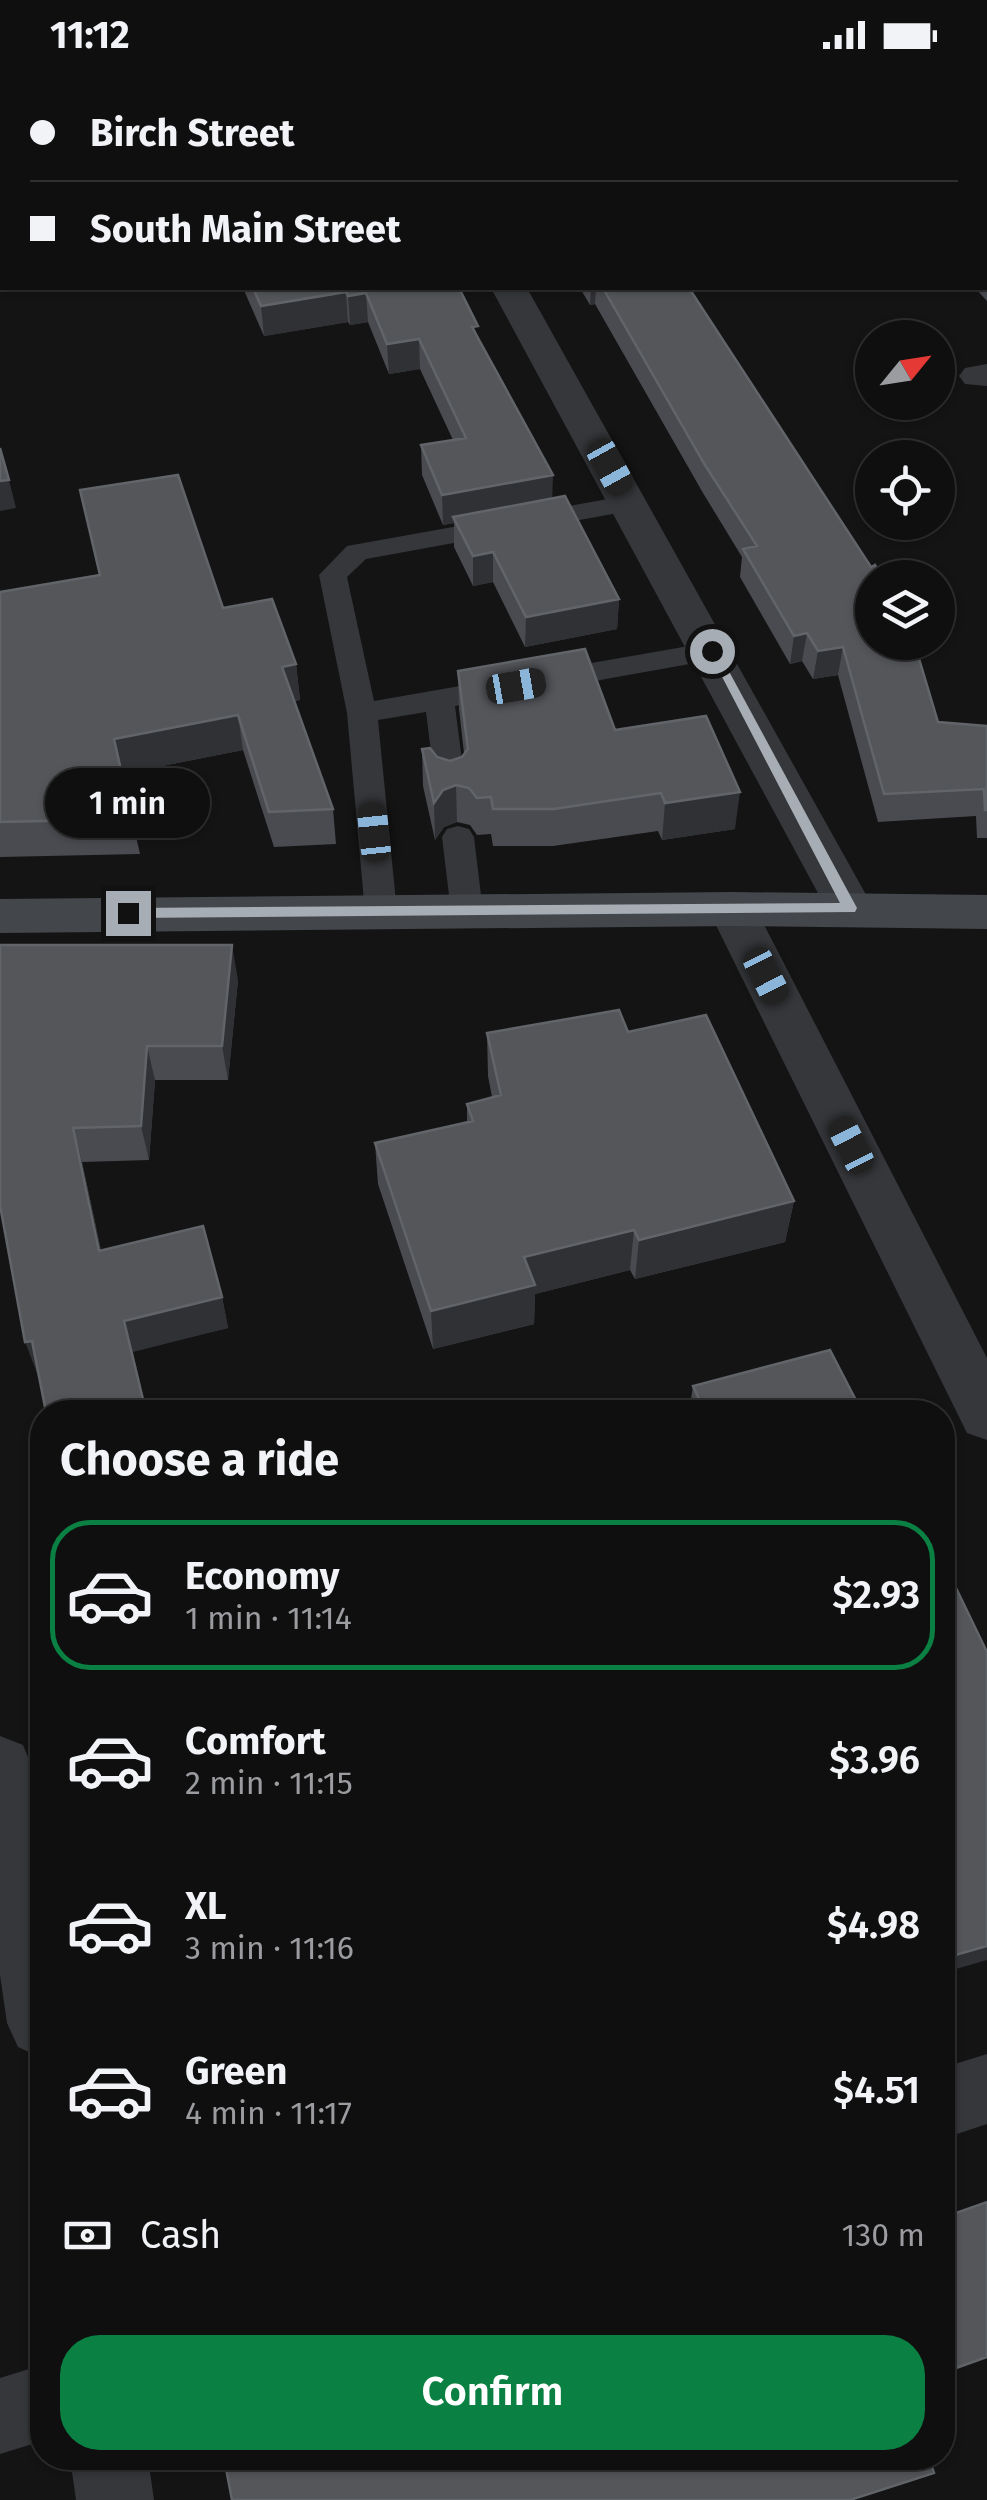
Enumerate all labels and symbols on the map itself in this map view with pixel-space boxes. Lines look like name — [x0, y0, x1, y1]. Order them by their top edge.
north arrow — [855, 320, 955, 420]
car — [582, 433, 638, 501]
route start — [690, 629, 735, 674]
car — [484, 666, 548, 706]
callout: 1 min — [46, 768, 210, 838]
car — [356, 801, 392, 863]
route end — [106, 891, 151, 936]
car — [739, 942, 793, 1010]
car — [824, 1111, 878, 1179]

